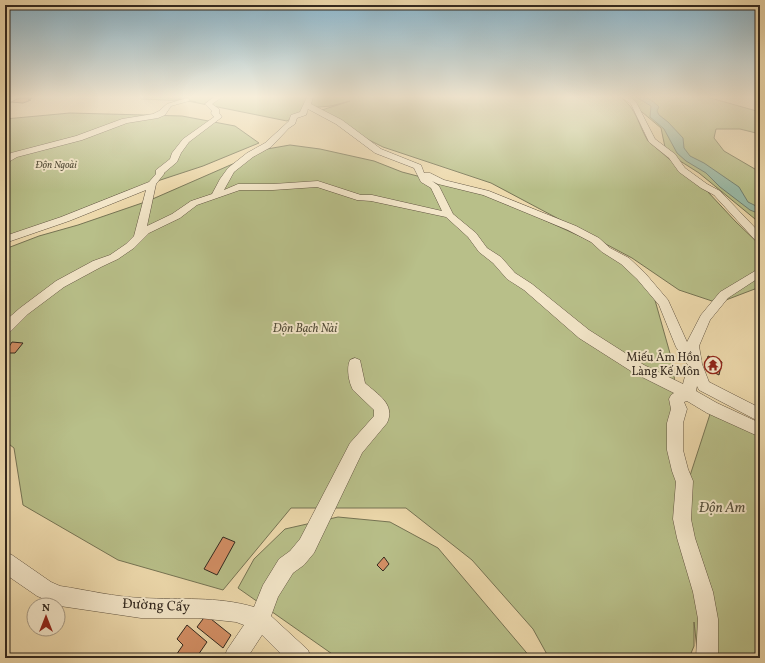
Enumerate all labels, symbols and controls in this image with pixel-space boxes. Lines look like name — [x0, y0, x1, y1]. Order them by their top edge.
park label: Độn Ngoài — [35, 158, 77, 172]
park label: Độn Bạch Nài — [273, 321, 338, 337]
place label: Miếu Âm Hồn Làng Kế Môn — [626, 349, 700, 380]
temple icon: Miếu Âm Hồn Làng Kế Môn — [703, 355, 723, 375]
park label: Độn Am — [699, 499, 745, 518]
street label: Đường Cấy — [122, 595, 191, 617]
north arrow — [26, 597, 66, 637]
text: N — [42, 601, 50, 616]

